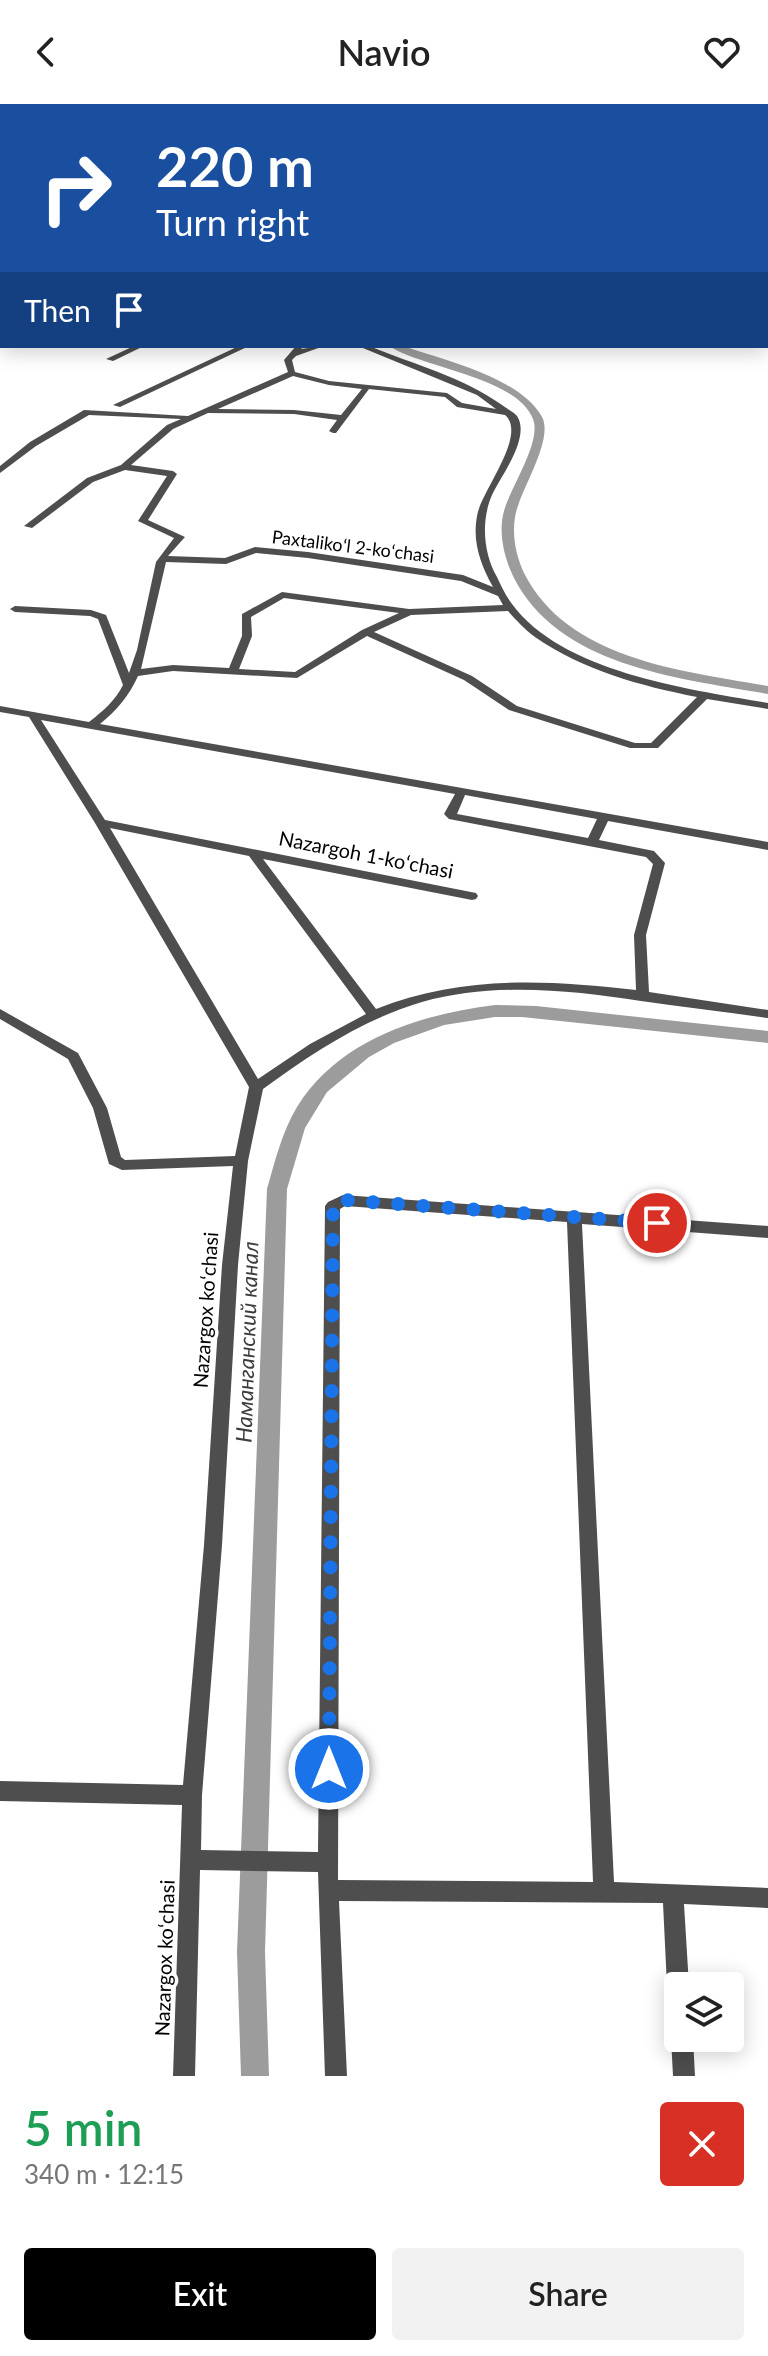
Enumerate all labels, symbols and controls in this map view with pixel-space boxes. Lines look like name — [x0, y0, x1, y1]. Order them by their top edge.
icon: back — [24, 30, 68, 74]
text: Navio — [337, 30, 431, 74]
icon: heart — [700, 30, 744, 74]
text: 220 m — [156, 132, 314, 199]
icon: right — [24, 136, 128, 240]
text: Turn right — [156, 200, 309, 244]
icon: arrive — [107, 288, 151, 332]
text: Then — [24, 292, 91, 328]
street label: Paxtalikoʻl 2-koʻchasi — [271, 525, 436, 567]
street label: Nazargoh 1-koʻchasi — [277, 825, 455, 883]
pin — [623, 1189, 691, 1257]
icon: arrive — [635, 1201, 679, 1245]
street label: Nazargox koʻchasi — [188, 1231, 222, 1389]
water label: Наманганский канал — [229, 1241, 264, 1443]
position arrow — [287, 1727, 371, 1811]
street label: Nazargox koʻchasi — [149, 1879, 179, 2037]
map controls — [664, 1972, 744, 2052]
button: layers — [664, 1972, 744, 2052]
text: 5 min — [24, 2099, 142, 2156]
button: close — [660, 2102, 744, 2186]
text: 340 m · 12:15 — [24, 2158, 184, 2190]
button: Exit — [24, 2248, 376, 2340]
button: Share — [392, 2248, 744, 2340]

